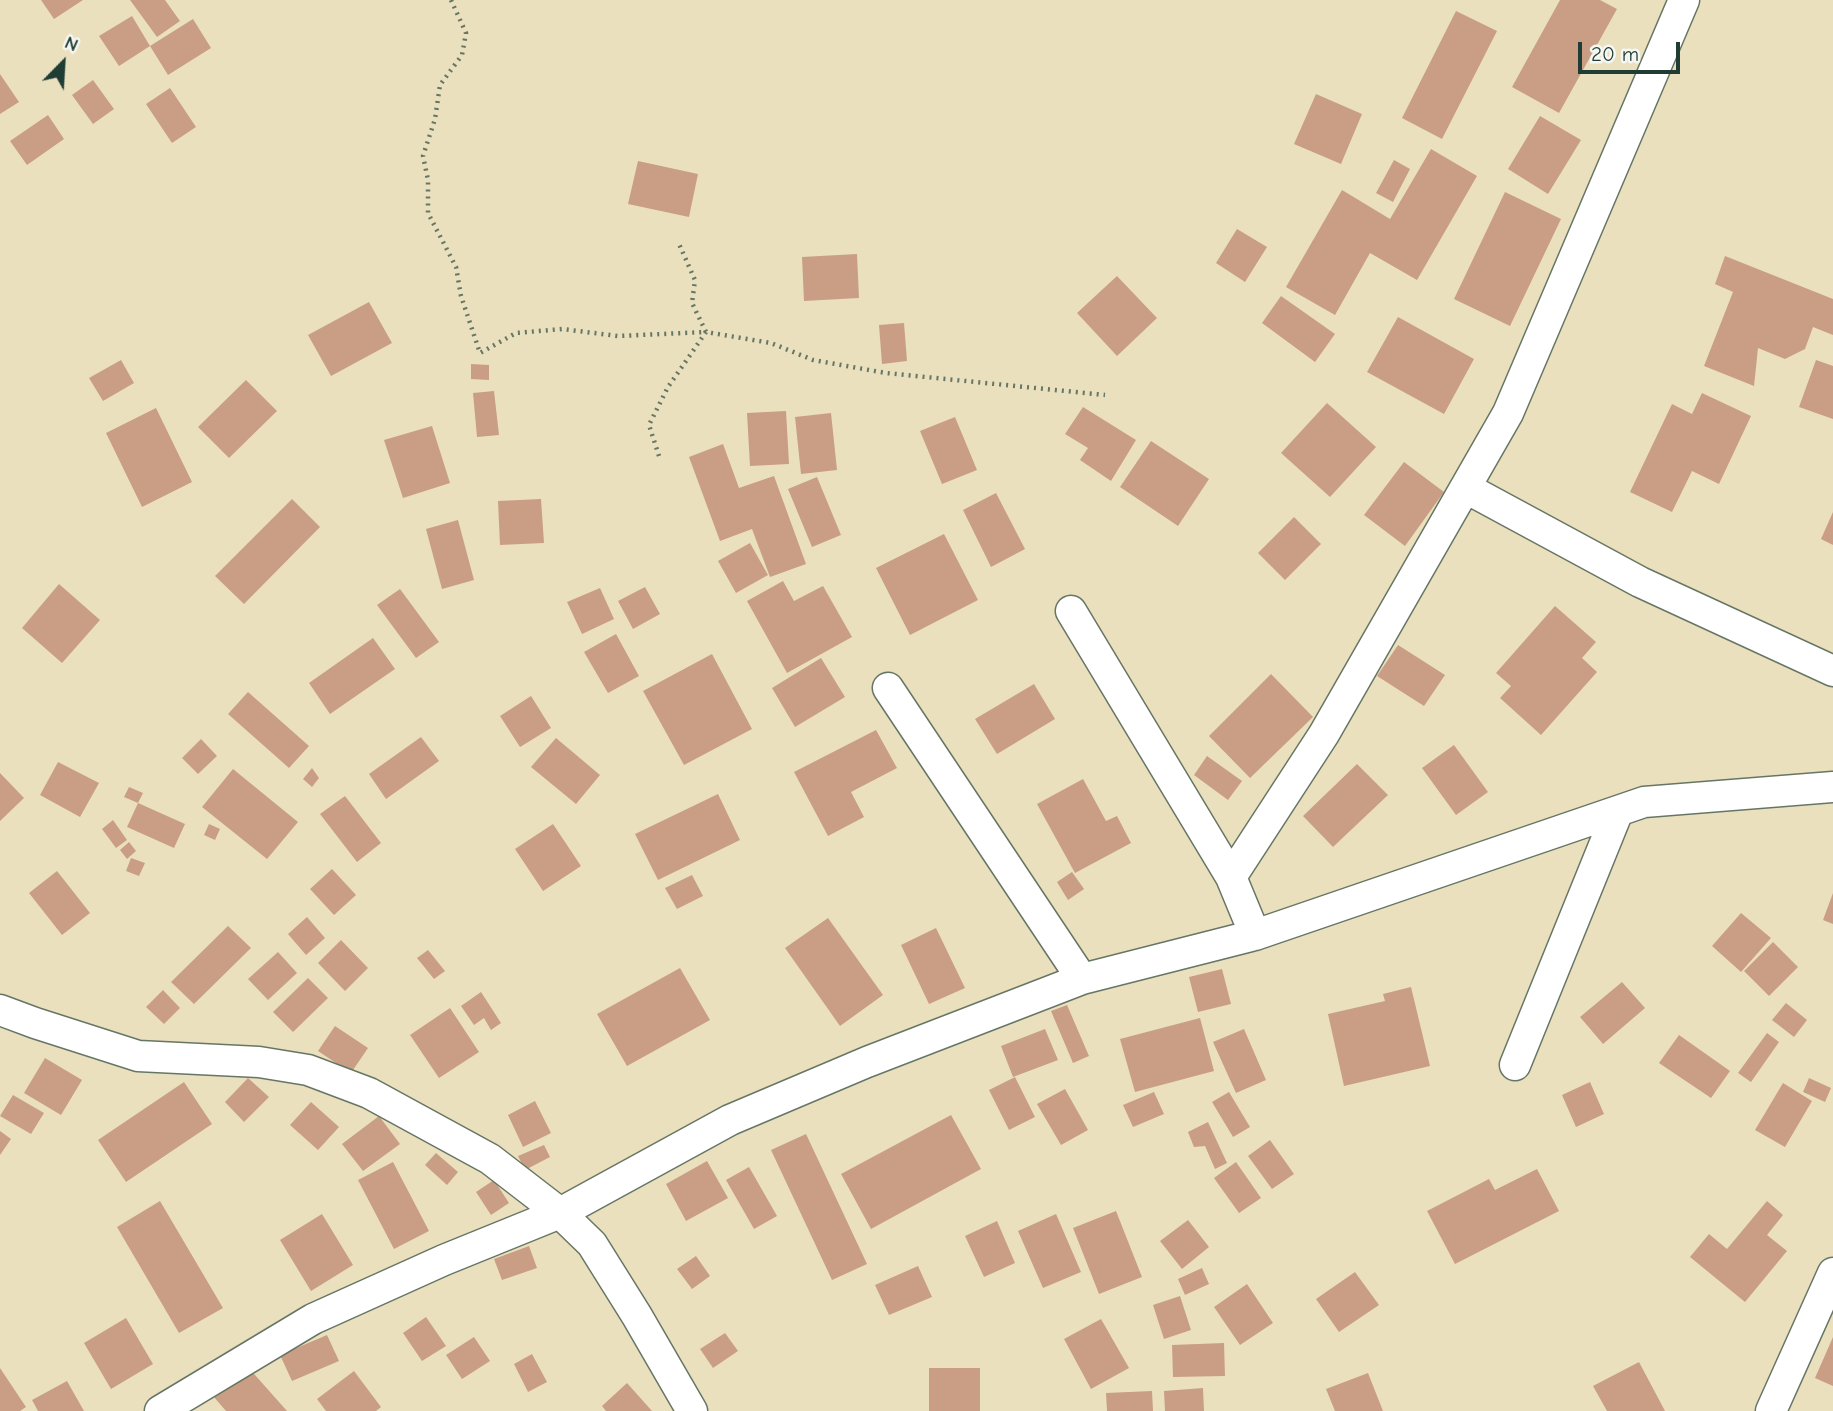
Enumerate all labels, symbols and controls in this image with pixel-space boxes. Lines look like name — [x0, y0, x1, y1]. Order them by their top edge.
north arrow — [28, 28, 98, 98]
scale bar — [1581, 28, 1682, 72]
text: N — [61, 31, 82, 56]
text: 20 m — [1591, 42, 1639, 66]

